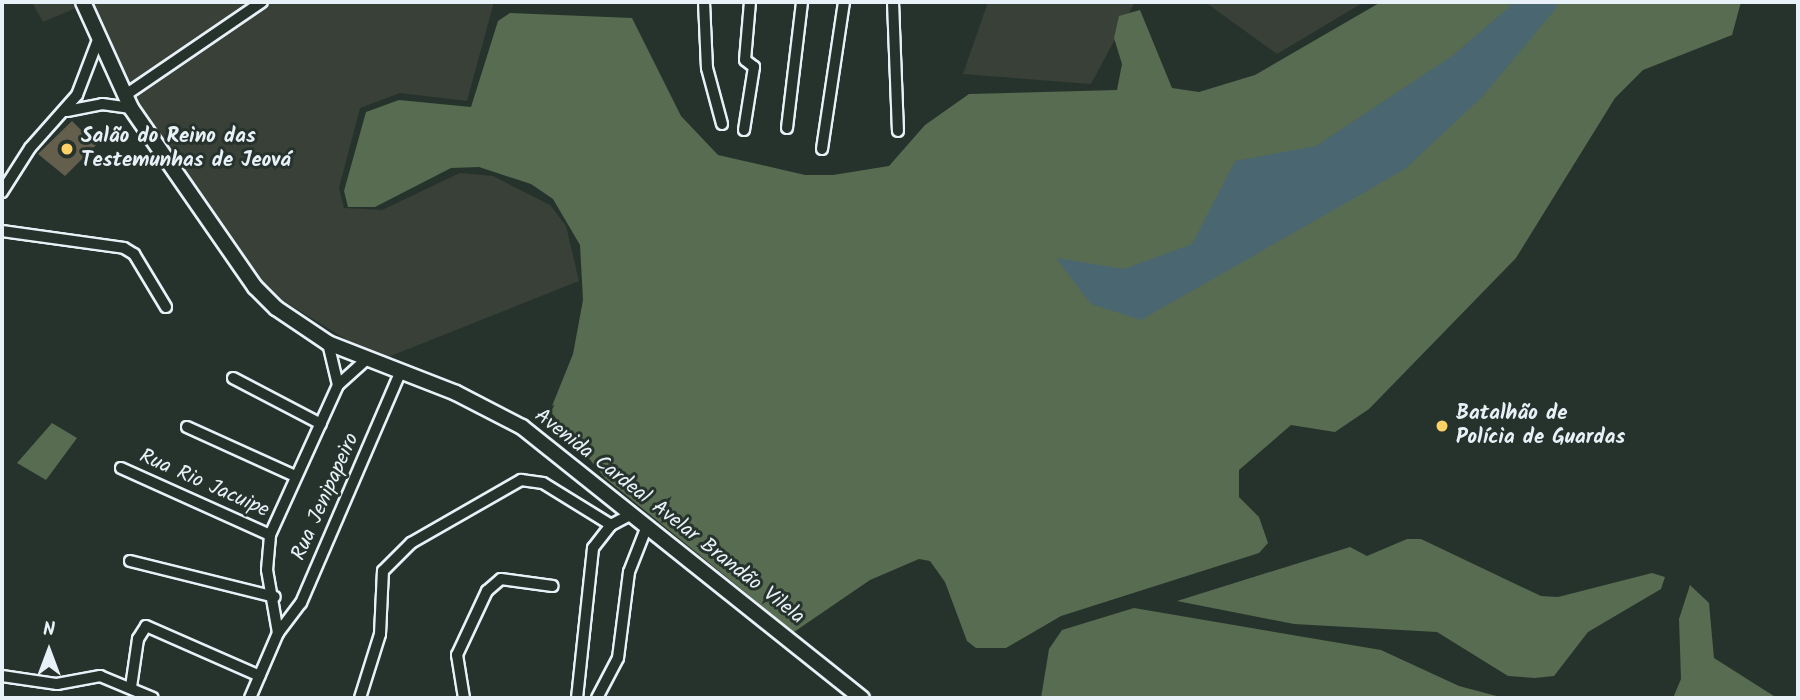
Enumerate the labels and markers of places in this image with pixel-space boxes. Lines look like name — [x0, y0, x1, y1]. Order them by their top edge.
place label: Salão do Reino das Testemunhas de Jeová — [81, 124, 291, 174]
marker: Salão do Reino das Testemunhas de Jeová — [59, 141, 75, 157]
place label: Batalhão de Polícia de Guardas — [1456, 401, 1625, 451]
marker: Batalhão de Polícia de Guardas — [1434, 418, 1450, 434]

